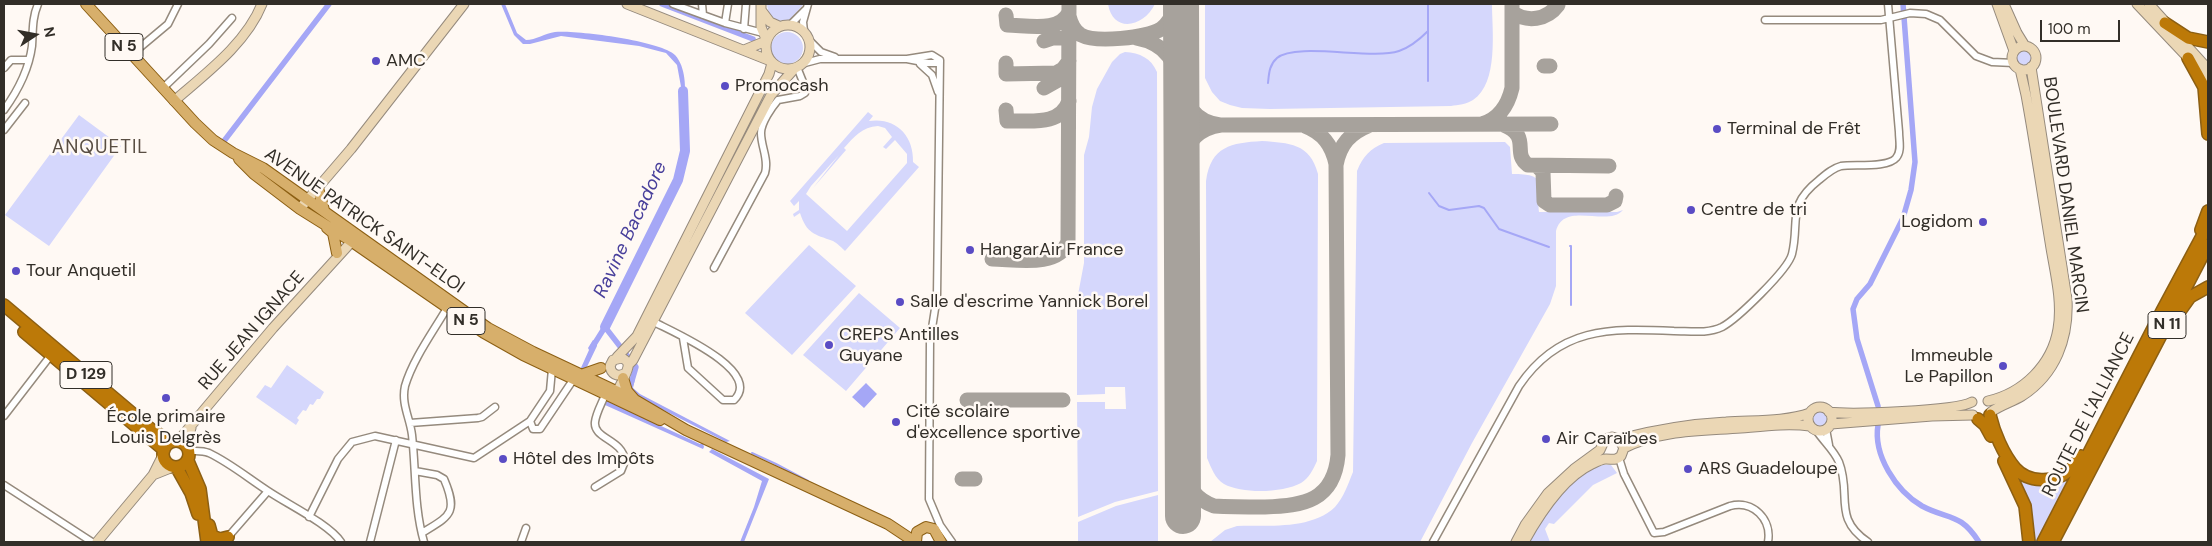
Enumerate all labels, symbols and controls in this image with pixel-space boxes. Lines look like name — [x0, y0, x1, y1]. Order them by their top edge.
north arrow — [10, 10, 60, 60]
scale bar — [2042, 10, 2122, 42]
text: 100 m — [2048, 19, 2091, 39]
text: N — [40, 25, 60, 39]
road number: N 5 — [105, 34, 143, 61]
place label: AMC — [386, 50, 426, 72]
marker: AMC — [370, 55, 382, 67]
place label: Promocash — [735, 75, 829, 97]
street label: BOULEVARD DANIEL MARCIN — [2038, 76, 2092, 314]
marker: Promocash — [719, 80, 731, 92]
place label: Terminal de Frêt — [1727, 118, 1861, 140]
marker: Terminal de Frêt — [1711, 123, 1723, 135]
district label: ANQUETIL — [51, 137, 149, 159]
street label: AVENUE PATRICK SAINT-ELOI — [260, 144, 468, 298]
water label: Ravine Bacadore — [590, 158, 672, 302]
place label: Centre de tri — [1701, 199, 1807, 221]
marker: Centre de tri — [1685, 204, 1697, 216]
place label: Logidom — [1901, 211, 1973, 233]
marker: Logidom — [1977, 216, 1989, 228]
place label: HangarAir France — [980, 239, 1124, 261]
marker: HangarAir France — [964, 244, 976, 256]
place label: Tour Anquetil — [26, 260, 136, 282]
marker: Tour Anquetil — [10, 265, 22, 277]
street label: RUE JEAN IGNACE — [195, 267, 309, 395]
place label: Salle d'escrime Yannick Borel — [910, 291, 1148, 313]
marker: Salle d'escrime Yannick Borel — [894, 296, 906, 308]
road number: N 5 — [447, 308, 485, 334]
road number: N 11 — [2148, 312, 2186, 338]
place label: CREPS Antilles Guyane — [839, 324, 959, 366]
street label: ROUTE DE L'ALLIANCE — [2038, 329, 2140, 501]
marker: CREPS Antilles Guyane — [823, 339, 835, 351]
place label: Immeuble Le Papillon — [1904, 345, 1993, 388]
marker: Immeuble Le Papillon — [1997, 360, 2009, 372]
road number: D 129 — [60, 362, 112, 388]
marker: École primaire Louis Delgrès — [160, 392, 172, 404]
place label: Cité scolaire d'excellence sportive — [906, 401, 1080, 444]
place label: École primaire Louis Delgrès — [106, 406, 226, 448]
marker: Cité scolaire d'excellence sportive — [890, 416, 902, 428]
place label: Air Caraïbes — [1556, 428, 1657, 450]
marker: Air Caraïbes — [1540, 433, 1552, 445]
place label: Hôtel des Impôts — [513, 448, 655, 470]
marker: Hôtel des Impôts — [497, 453, 509, 465]
place label: ARS Guadeloupe — [1698, 458, 1838, 480]
marker: ARS Guadeloupe — [1682, 463, 1694, 475]

